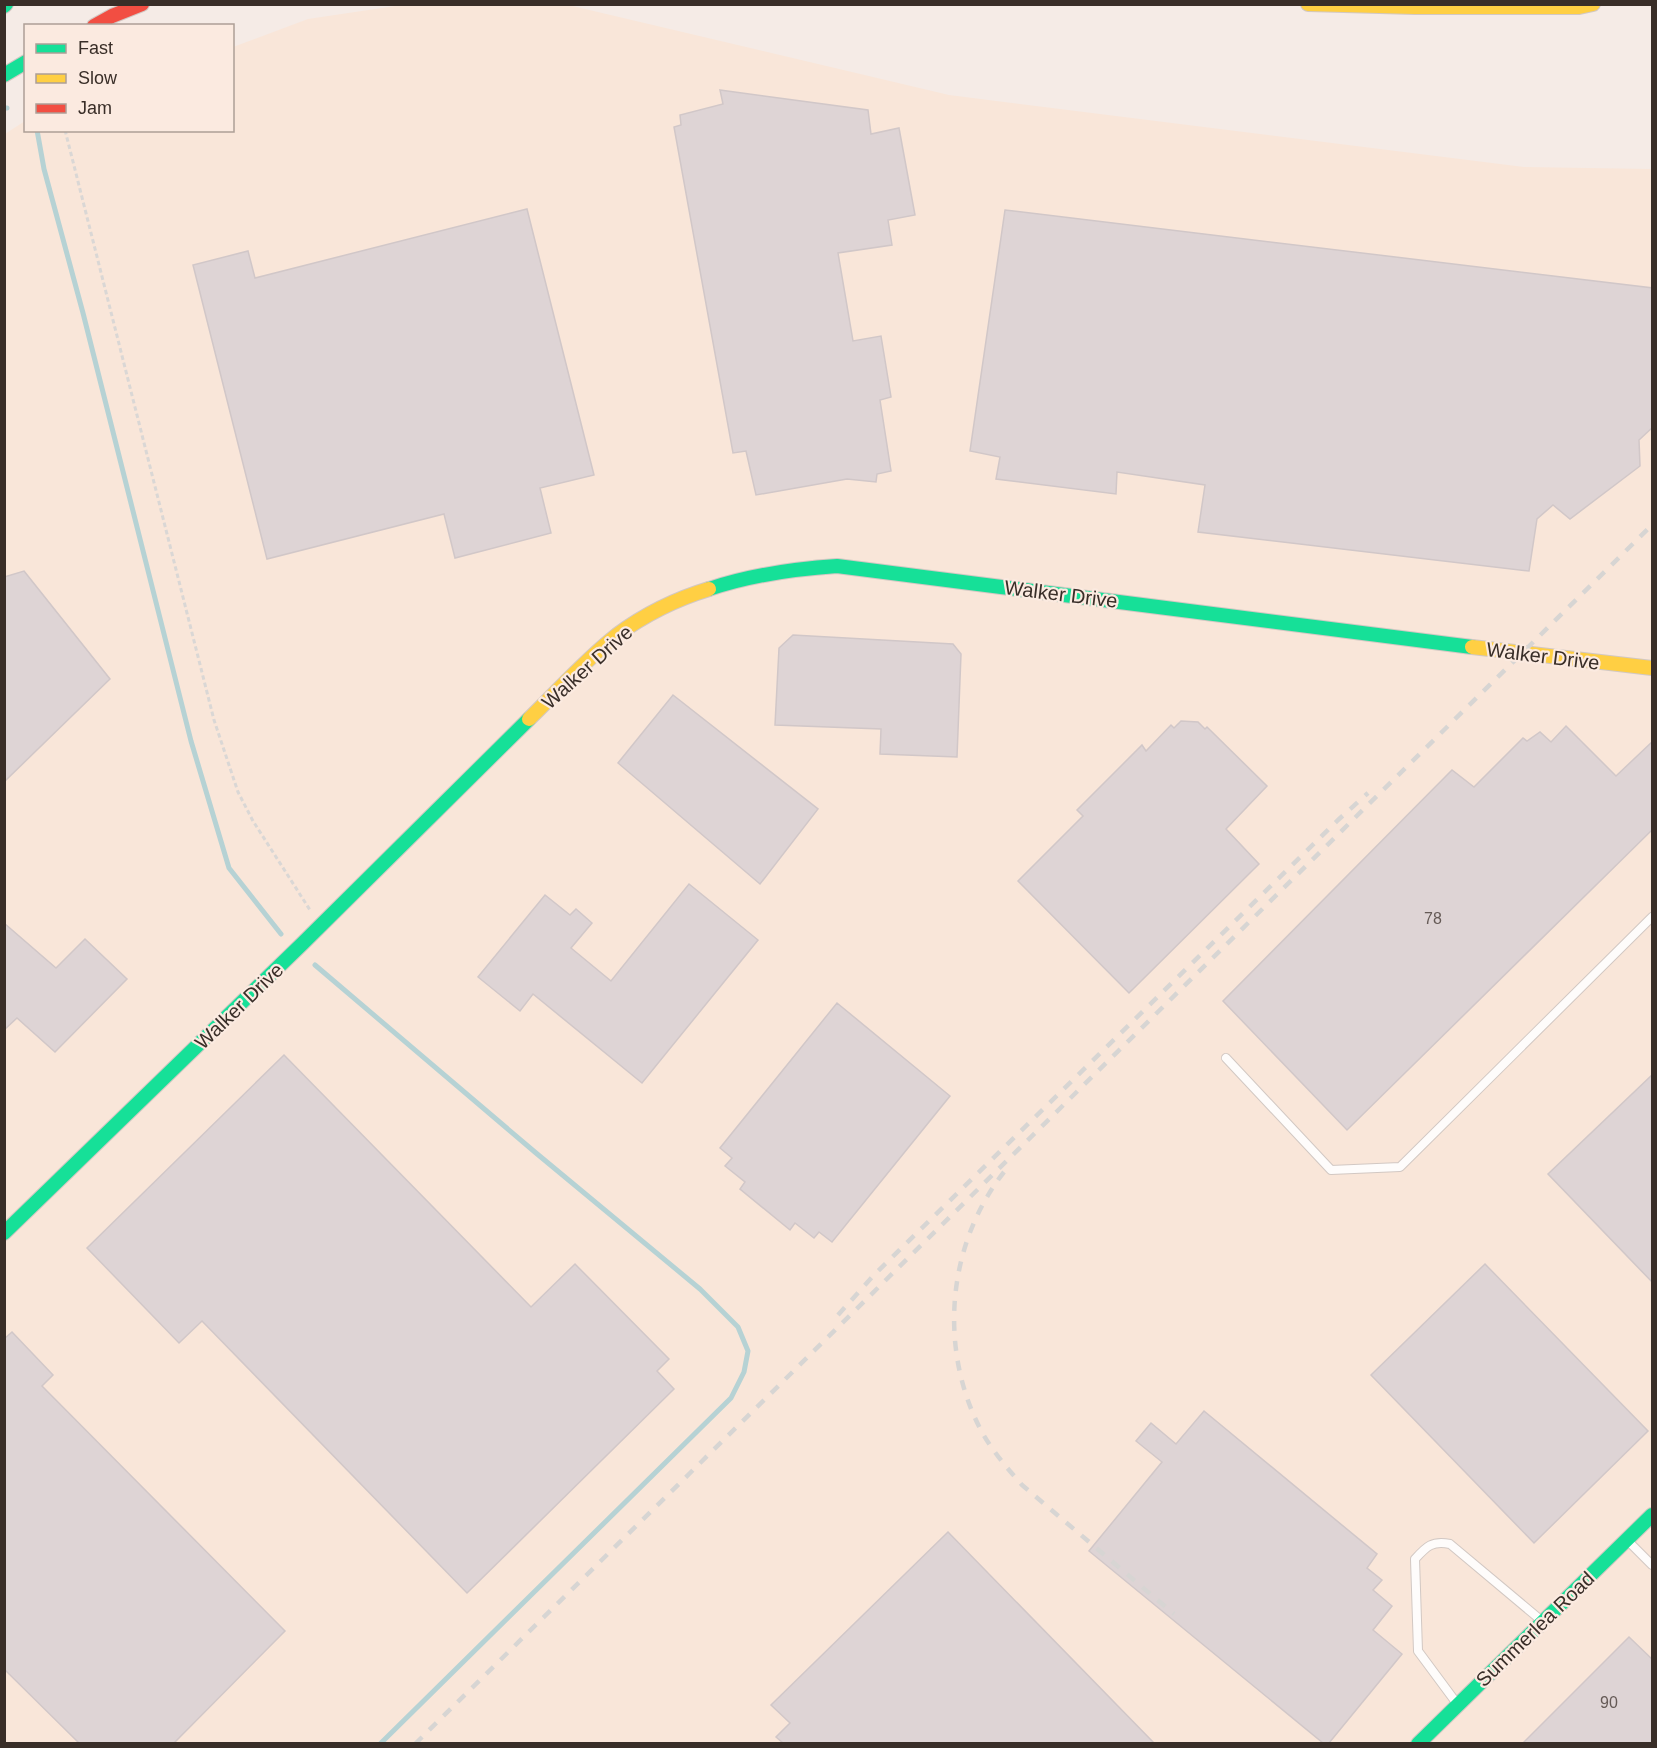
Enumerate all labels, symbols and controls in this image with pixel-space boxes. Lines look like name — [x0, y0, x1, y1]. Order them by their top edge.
legend — [24, 24, 234, 132]
text: Fast — [78, 38, 113, 58]
text: Slow — [78, 68, 118, 88]
text: Jam — [78, 98, 112, 118]
street label: Walker Drive — [1003, 576, 1119, 612]
street label: Walker Drive — [537, 621, 637, 713]
street label: Walker Drive — [1485, 638, 1601, 674]
house number: 78 — [1424, 910, 1442, 927]
street label: Walker Drive — [190, 959, 288, 1053]
street label: Summerlea Road — [1471, 1567, 1599, 1691]
house number: 90 — [1600, 1694, 1618, 1711]

